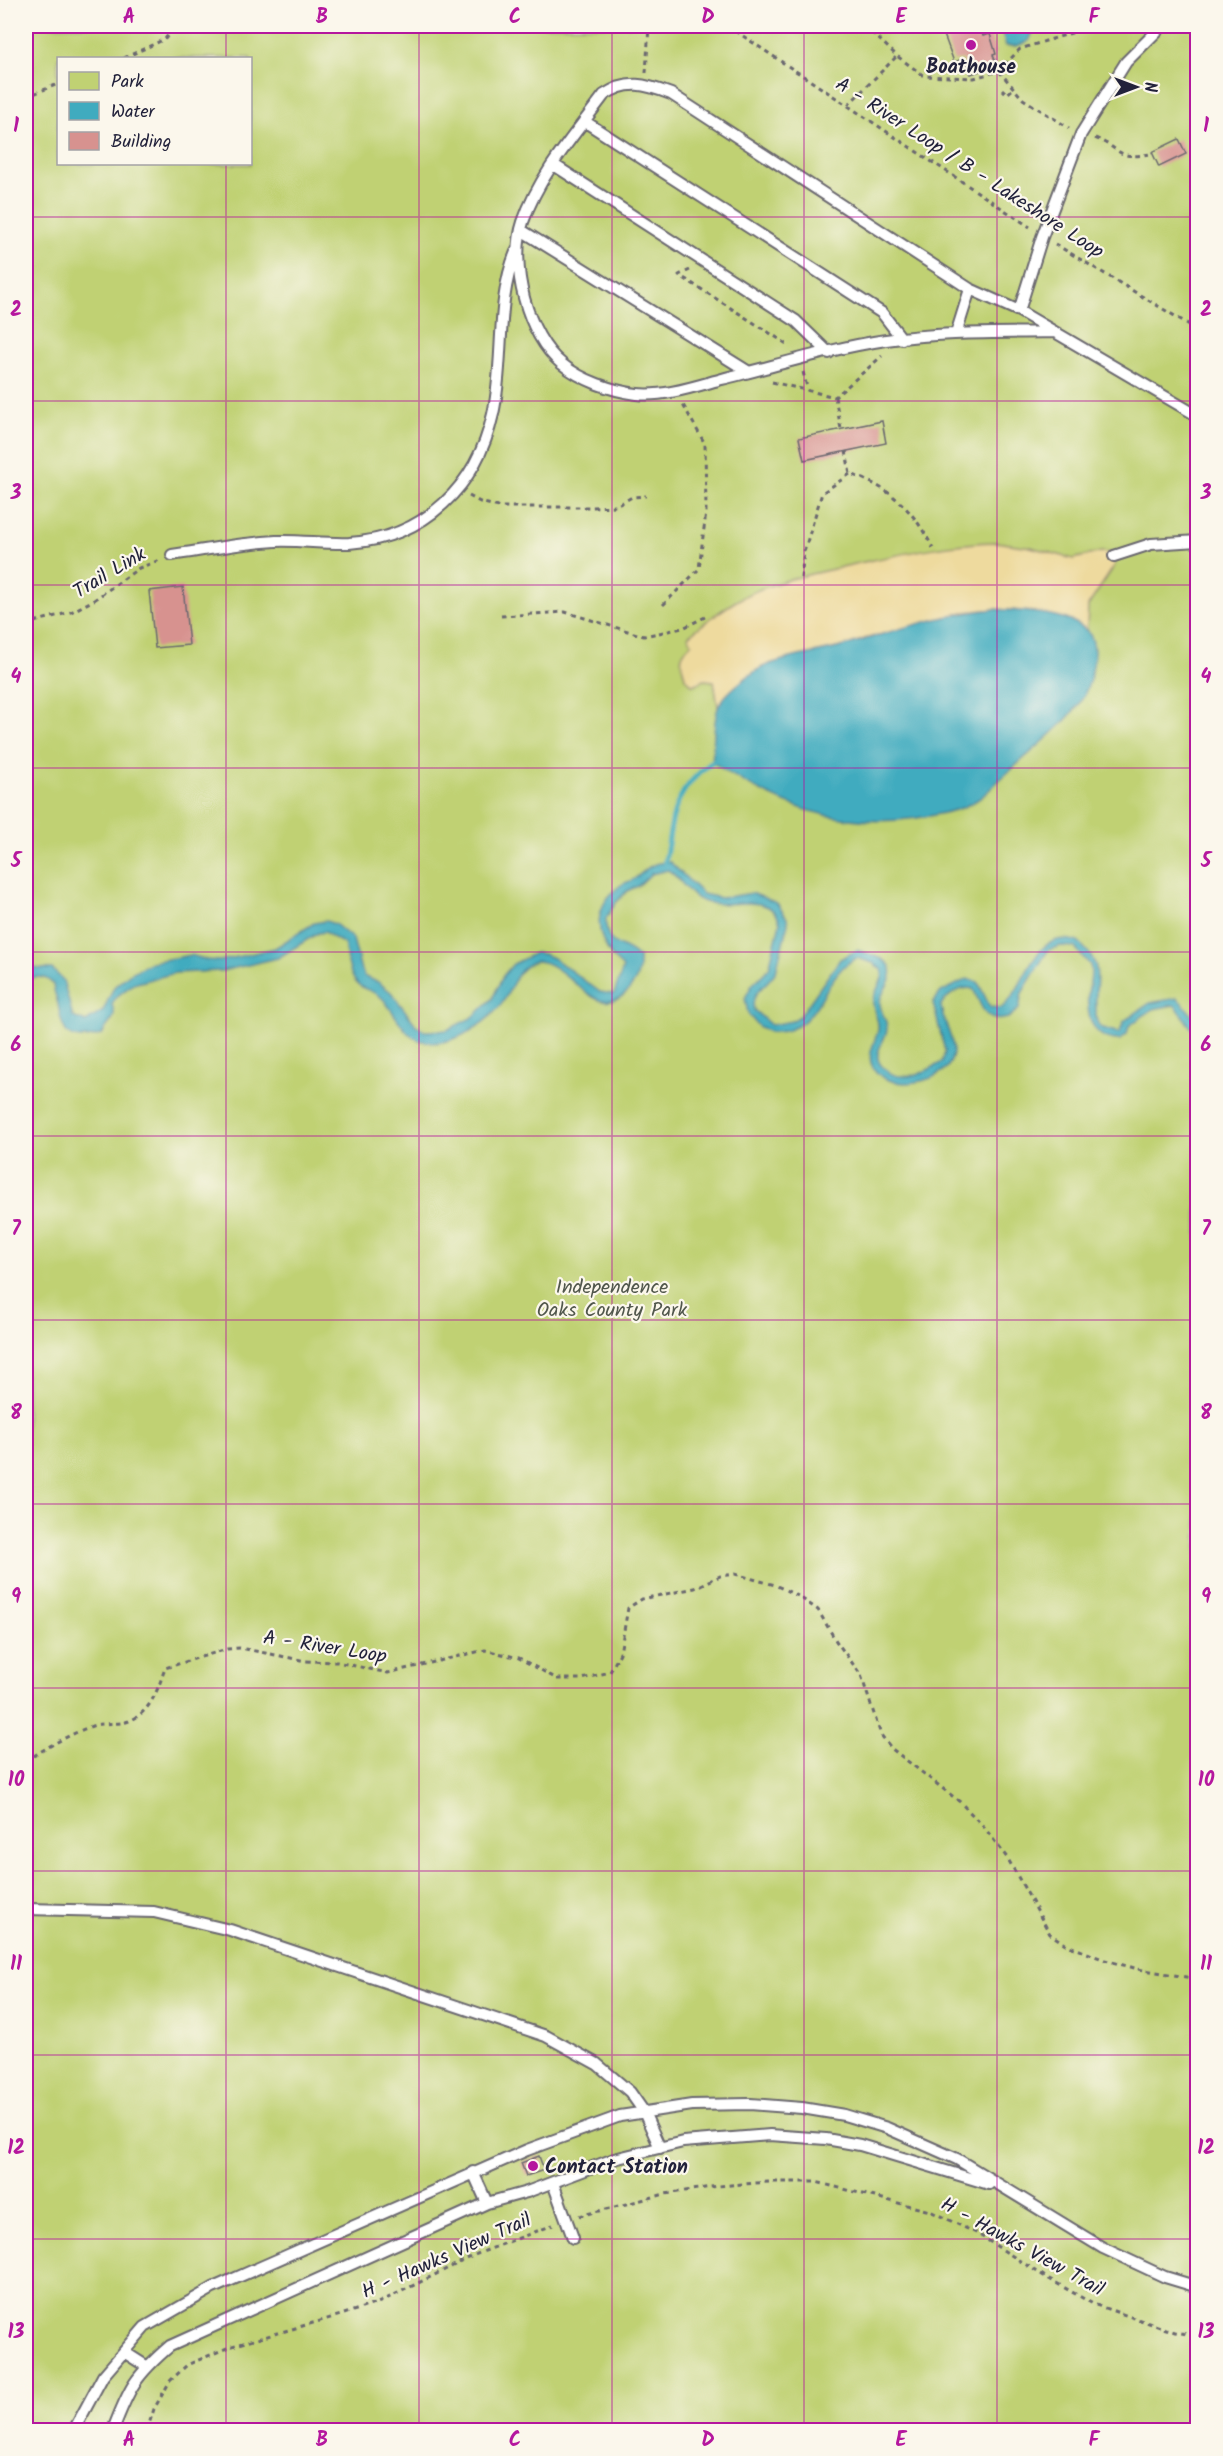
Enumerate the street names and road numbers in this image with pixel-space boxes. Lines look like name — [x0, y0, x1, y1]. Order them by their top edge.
street label: A - River Loop / B - Lakeshore Loop — [828, 70, 1110, 268]
street label: Trail Link — [67, 539, 153, 608]
street label: A - River Loop — [261, 1622, 389, 1674]
street label: H - Hawks View Trail — [934, 2189, 1110, 2306]
street label: H - Hawks View Trail — [357, 2205, 537, 2309]

